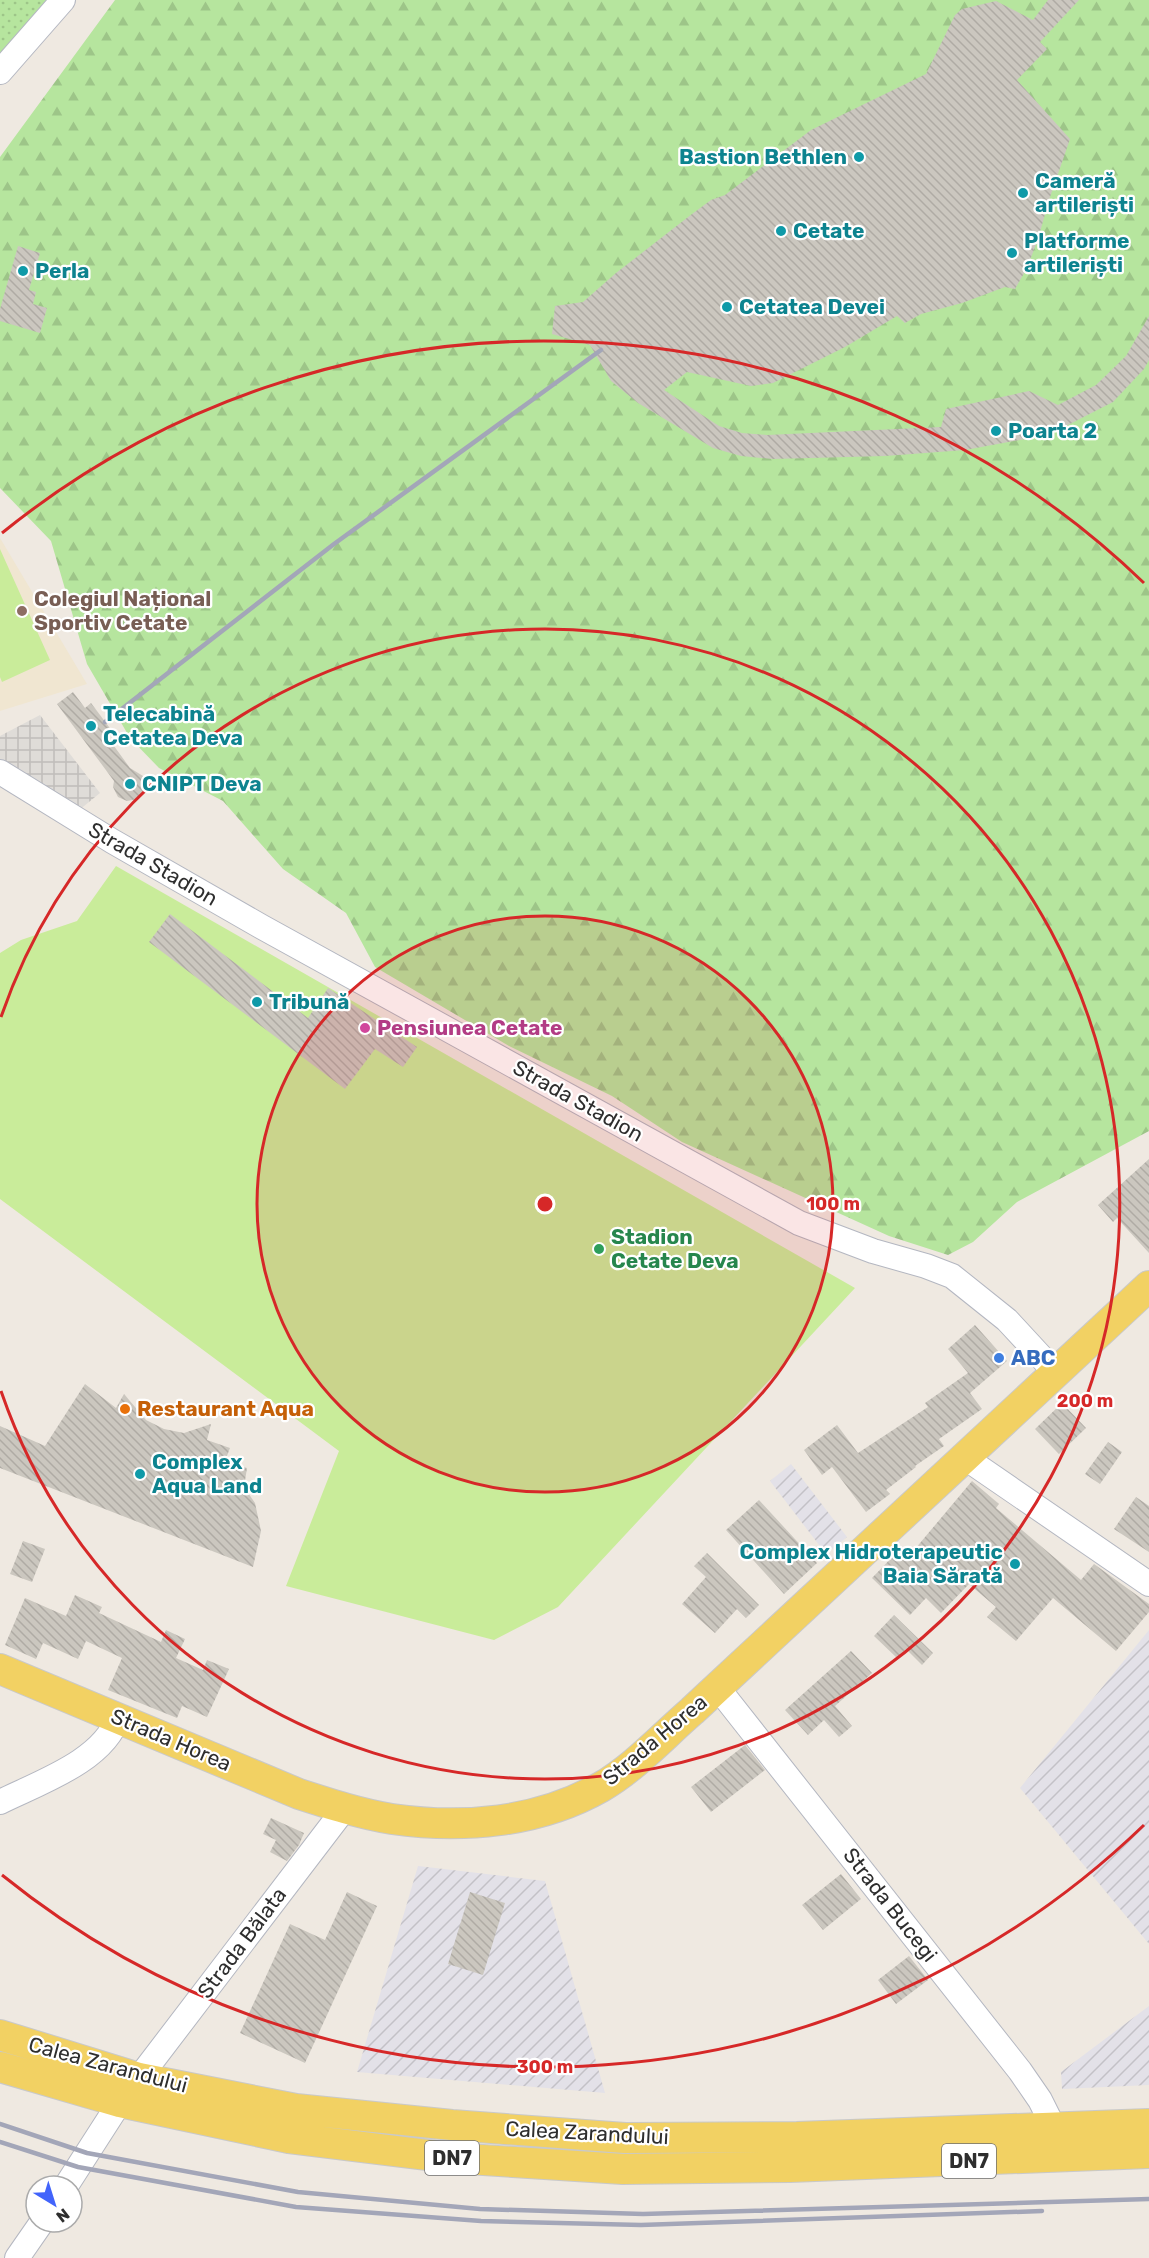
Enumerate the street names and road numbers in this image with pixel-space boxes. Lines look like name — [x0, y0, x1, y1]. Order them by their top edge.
street label: Strada Stadion — [84, 816, 222, 911]
street label: Strada Stadion — [509, 1054, 648, 1147]
street label: Strada Horea — [598, 1689, 712, 1790]
street label: Strada Horea — [107, 1703, 235, 1776]
street label: Strada Bucegi — [838, 1843, 943, 1967]
street label: Strada Bălata — [192, 1882, 291, 2003]
street label: Calea Zarandului — [26, 2031, 190, 2098]
street label: Calea Zarandului — [505, 2116, 669, 2149]
road number: DN7 — [425, 2141, 479, 2175]
road number: DN7 — [942, 2144, 996, 2178]

